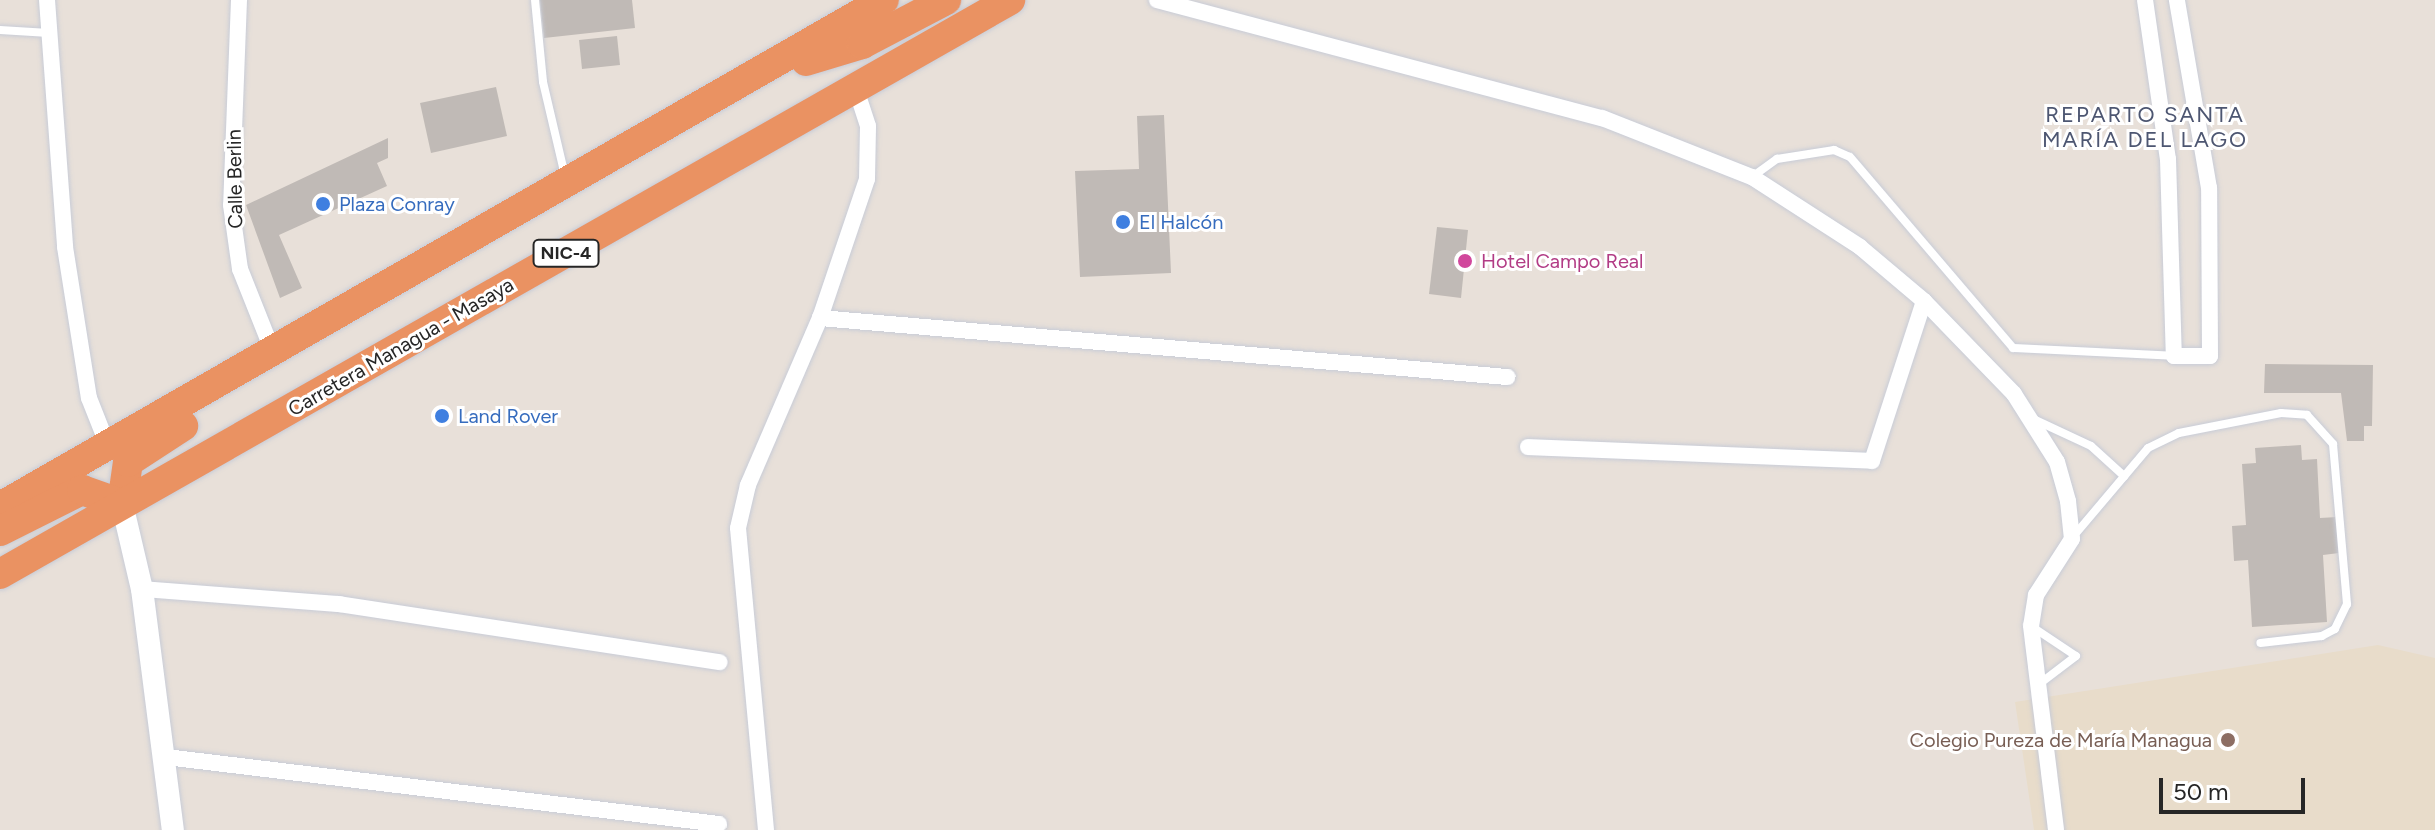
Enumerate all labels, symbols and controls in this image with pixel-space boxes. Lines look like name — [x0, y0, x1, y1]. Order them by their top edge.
district label: REPARTO SANTA MARÍA DEL LAGO — [2042, 101, 2248, 152]
street label: Calle Berlin — [222, 129, 248, 229]
place label: Plaza Conray — [339, 192, 455, 216]
marker: Plaza Conray — [314, 195, 332, 213]
place label: El Halcón — [1139, 210, 1223, 234]
marker: El Halcón — [1114, 213, 1132, 231]
road number: NIC-4 — [532, 239, 600, 267]
place label: Hotel Campo Real — [1481, 249, 1643, 273]
marker: Hotel Campo Real — [1456, 252, 1474, 270]
street label: Carretera Managua - Masaya — [284, 273, 518, 421]
place label: Land Rover — [458, 404, 558, 428]
marker: Land Rover — [433, 407, 451, 425]
place label: Colegio Pureza de María Managua — [1910, 728, 2212, 752]
marker: Colegio Pureza de María Managua — [2219, 731, 2237, 749]
scale bar — [2163, 762, 2309, 812]
text: 50 m — [2173, 777, 2229, 806]

